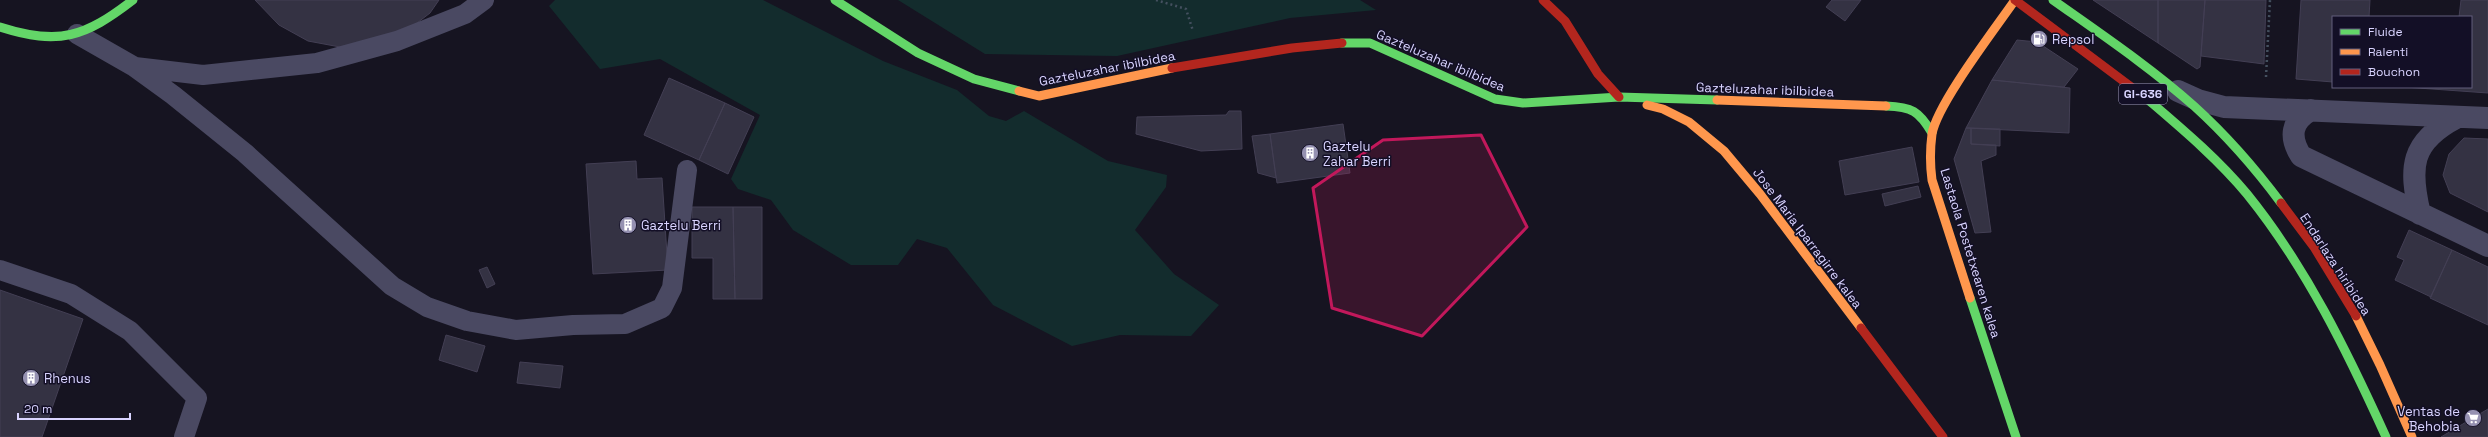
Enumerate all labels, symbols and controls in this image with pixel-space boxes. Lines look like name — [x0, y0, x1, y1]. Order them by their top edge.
legend — [2332, 16, 2472, 88]
text: Fluide — [2368, 24, 2403, 40]
street label: Gazteluzahar ibilbidea — [1374, 26, 1508, 96]
fuel station icon: Repsol — [2029, 29, 2049, 49]
place label: Repsol — [2052, 31, 2094, 48]
text: Ralenti — [2368, 44, 2408, 60]
street label: Gazteluzahar ibilbidea — [1038, 47, 1177, 90]
text: Bouchon — [2368, 64, 2420, 80]
street label: Gazteluzahar ibilbidea — [1696, 79, 1835, 100]
road number: GI-636 — [2119, 84, 2167, 104]
place label: Gaztelu Zahar Berri — [1323, 138, 1391, 170]
building icon: Gaztelu Zahar Berri — [1300, 143, 1320, 163]
street label: Jose Maria Iparragirre kalea — [1749, 165, 1866, 312]
street label: Lastaola Postetxearen kalea — [1937, 166, 2005, 341]
street label: Endarlaza hiribidea — [2296, 210, 2375, 319]
building icon: Gaztelu Berri — [618, 215, 638, 235]
place label: Gaztelu Berri — [641, 217, 721, 234]
building icon: Rhenus — [21, 368, 41, 388]
place label: Rhenus — [44, 370, 91, 387]
scale bar — [18, 395, 130, 421]
text: 20 m — [24, 401, 52, 417]
place label: Ventas de Behobia — [2397, 403, 2461, 435]
supermarket icon: Ventas de Behobia — [2463, 408, 2483, 428]

